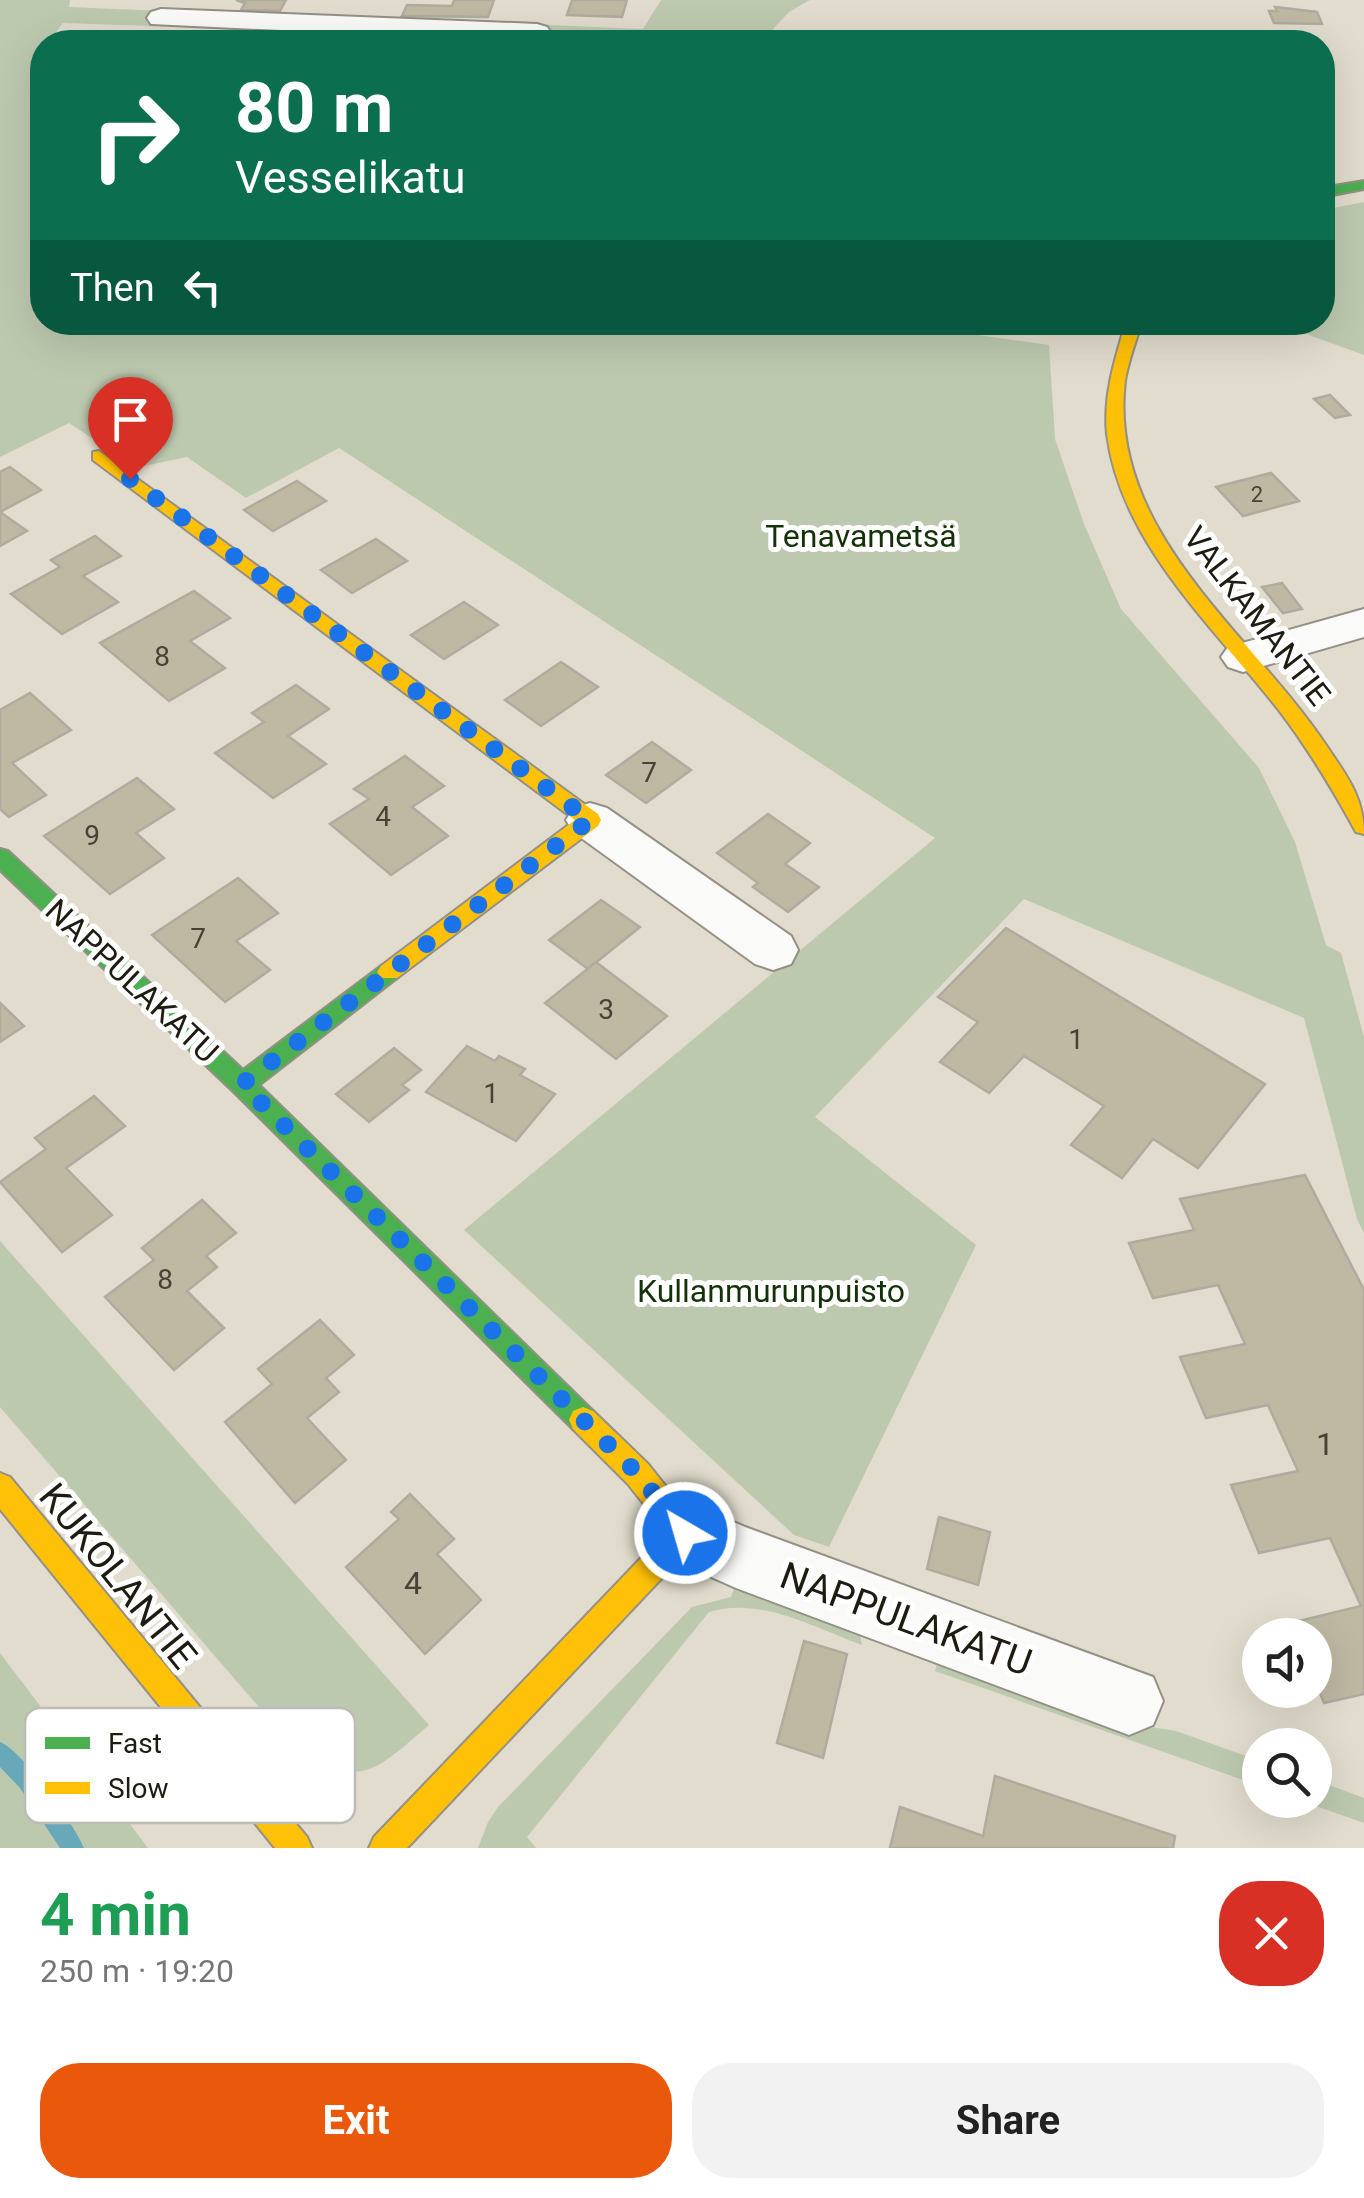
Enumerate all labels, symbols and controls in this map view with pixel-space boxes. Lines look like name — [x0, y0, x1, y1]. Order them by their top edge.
text: 80 m — [235, 67, 393, 149]
icon: right — [70, 70, 200, 200]
text: Vesselikatu — [235, 151, 466, 204]
icon: left — [175, 260, 230, 315]
text: Then — [70, 266, 155, 310]
pin — [88, 377, 173, 480]
icon: arrive — [103, 392, 158, 447]
house number: 2 — [1251, 482, 1263, 507]
park label: Tenavametsä — [765, 517, 957, 555]
street label: VALKAMANTIE — [1176, 519, 1338, 713]
house number: 8 — [154, 640, 170, 673]
house number: 7 — [641, 756, 657, 789]
house number: 4 — [375, 800, 391, 833]
house number: 9 — [84, 819, 100, 852]
street label: NAPPULAKATU — [38, 891, 226, 1071]
house number: 7 — [190, 922, 206, 955]
house number: 3 — [598, 993, 614, 1026]
house number: 1 — [1068, 1023, 1084, 1056]
house number: 1 — [483, 1077, 499, 1110]
house number: 8 — [157, 1263, 173, 1296]
park label: Kullanmurunpuisto — [637, 1272, 905, 1310]
house number: 1 — [1316, 1425, 1334, 1463]
street label: KUKOLANTIE — [30, 1475, 206, 1677]
position arrow — [633, 1481, 737, 1585]
street label: NAPPULAKATU — [774, 1553, 1038, 1685]
house number: 4 — [404, 1564, 422, 1602]
map controls — [1242, 1618, 1332, 1818]
button: sound — [1242, 1618, 1332, 1708]
legend — [25, 1708, 355, 1823]
text: Fast — [108, 1727, 162, 1760]
button: search — [1242, 1728, 1332, 1818]
text: Slow — [108, 1772, 168, 1805]
text: 4 min — [40, 1879, 191, 1950]
button: close — [1219, 1881, 1324, 1986]
text: 250 m · 19:20 — [40, 1952, 234, 1990]
button: Exit — [40, 2063, 672, 2178]
button: Share — [692, 2063, 1324, 2178]

